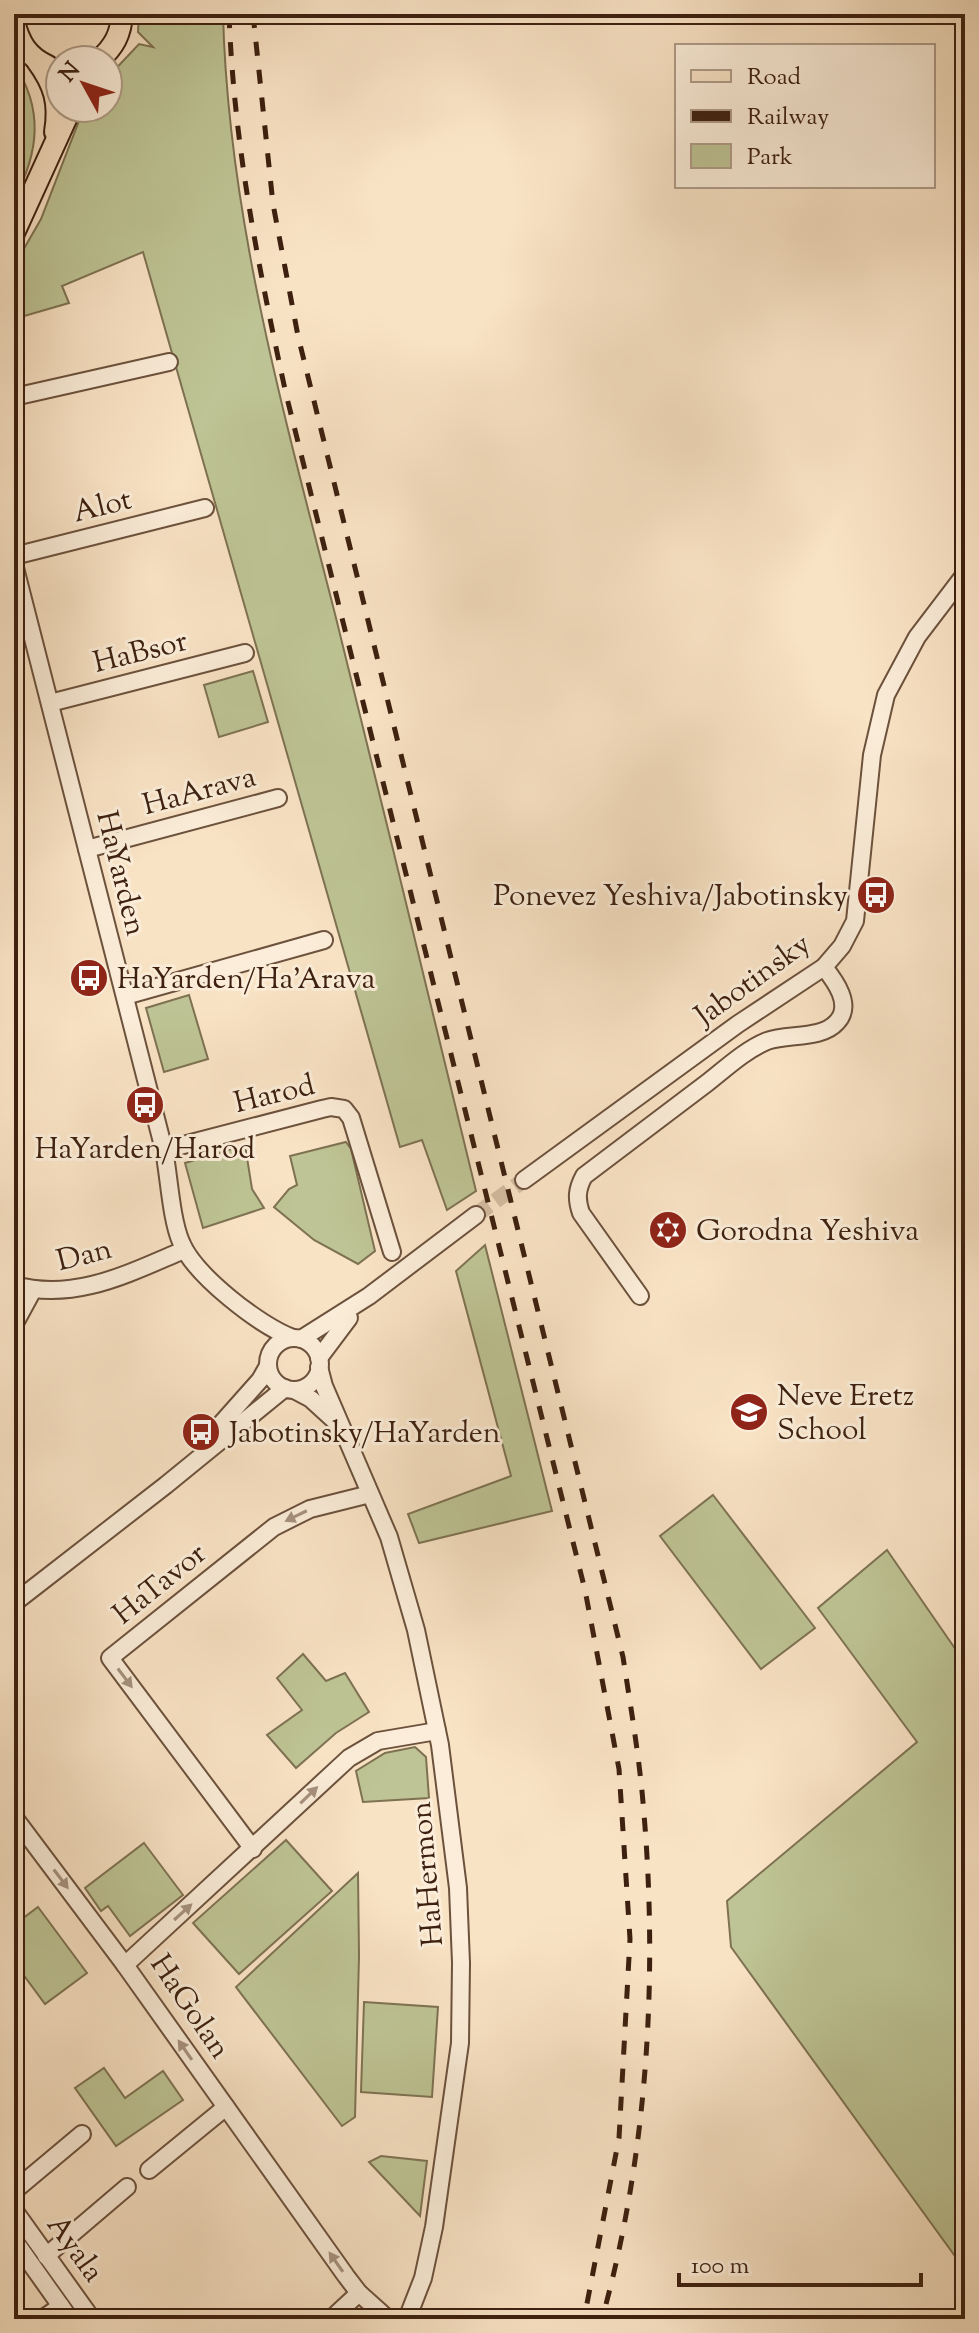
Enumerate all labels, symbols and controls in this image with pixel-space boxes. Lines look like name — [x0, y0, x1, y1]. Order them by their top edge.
north arrow — [44, 44, 124, 124]
legend — [675, 44, 935, 188]
text: N — [53, 56, 89, 90]
text: Road — [747, 61, 801, 95]
text: Railway — [747, 101, 829, 135]
text: Park — [747, 141, 793, 175]
street label: Alot — [69, 479, 136, 535]
street label: HaBsor — [89, 621, 192, 686]
street label: HaArava — [138, 757, 261, 828]
street label: HaYarden — [83, 807, 156, 941]
bus stop icon: Ponevez Yeshiva/Jabotinsky — [855, 874, 897, 916]
place label: Ponevez Yeshiva/Jabotinsky — [493, 876, 848, 919]
street label: Jabotinsky — [685, 924, 820, 1039]
bus stop icon: HaYarden/Ha'Arava — [68, 957, 110, 999]
place label: HaYarden/Ha'Arava — [117, 959, 376, 1002]
street label: Harod — [230, 1065, 320, 1126]
bus stop icon: HaYarden/Harod — [124, 1084, 166, 1126]
place label: HaYarden/Harod — [35, 1129, 255, 1172]
synagogue icon: Gorodna Yeshiva — [647, 1209, 689, 1251]
place label: Gorodna Yeshiva — [696, 1211, 919, 1254]
street label: Dan — [53, 1229, 117, 1284]
place label: Neve Eretz School — [777, 1376, 914, 1453]
school or university icon: Neve Eretz School — [728, 1391, 770, 1433]
bus stop icon: Jabotinsky/HaYarden — [180, 1411, 222, 1453]
place label: Jabotinsky/HaYarden — [227, 1413, 501, 1456]
one-way arrow — [284, 1509, 307, 1523]
street label: HaTavor — [105, 1534, 217, 1636]
one-way arrow — [116, 1668, 132, 1689]
one-way arrow — [299, 1786, 318, 1804]
street label: HaHermon — [401, 1799, 456, 1948]
one-way arrow — [53, 1869, 69, 1890]
one-way arrow — [173, 1904, 192, 1922]
street label: HaGolan — [138, 1947, 240, 2069]
one-way arrow — [178, 2039, 193, 2060]
street label: Ayala — [35, 2207, 113, 2292]
scale bar — [679, 2237, 921, 2287]
text: 100 m — [691, 2250, 749, 2284]
one-way arrow — [329, 2251, 344, 2272]

